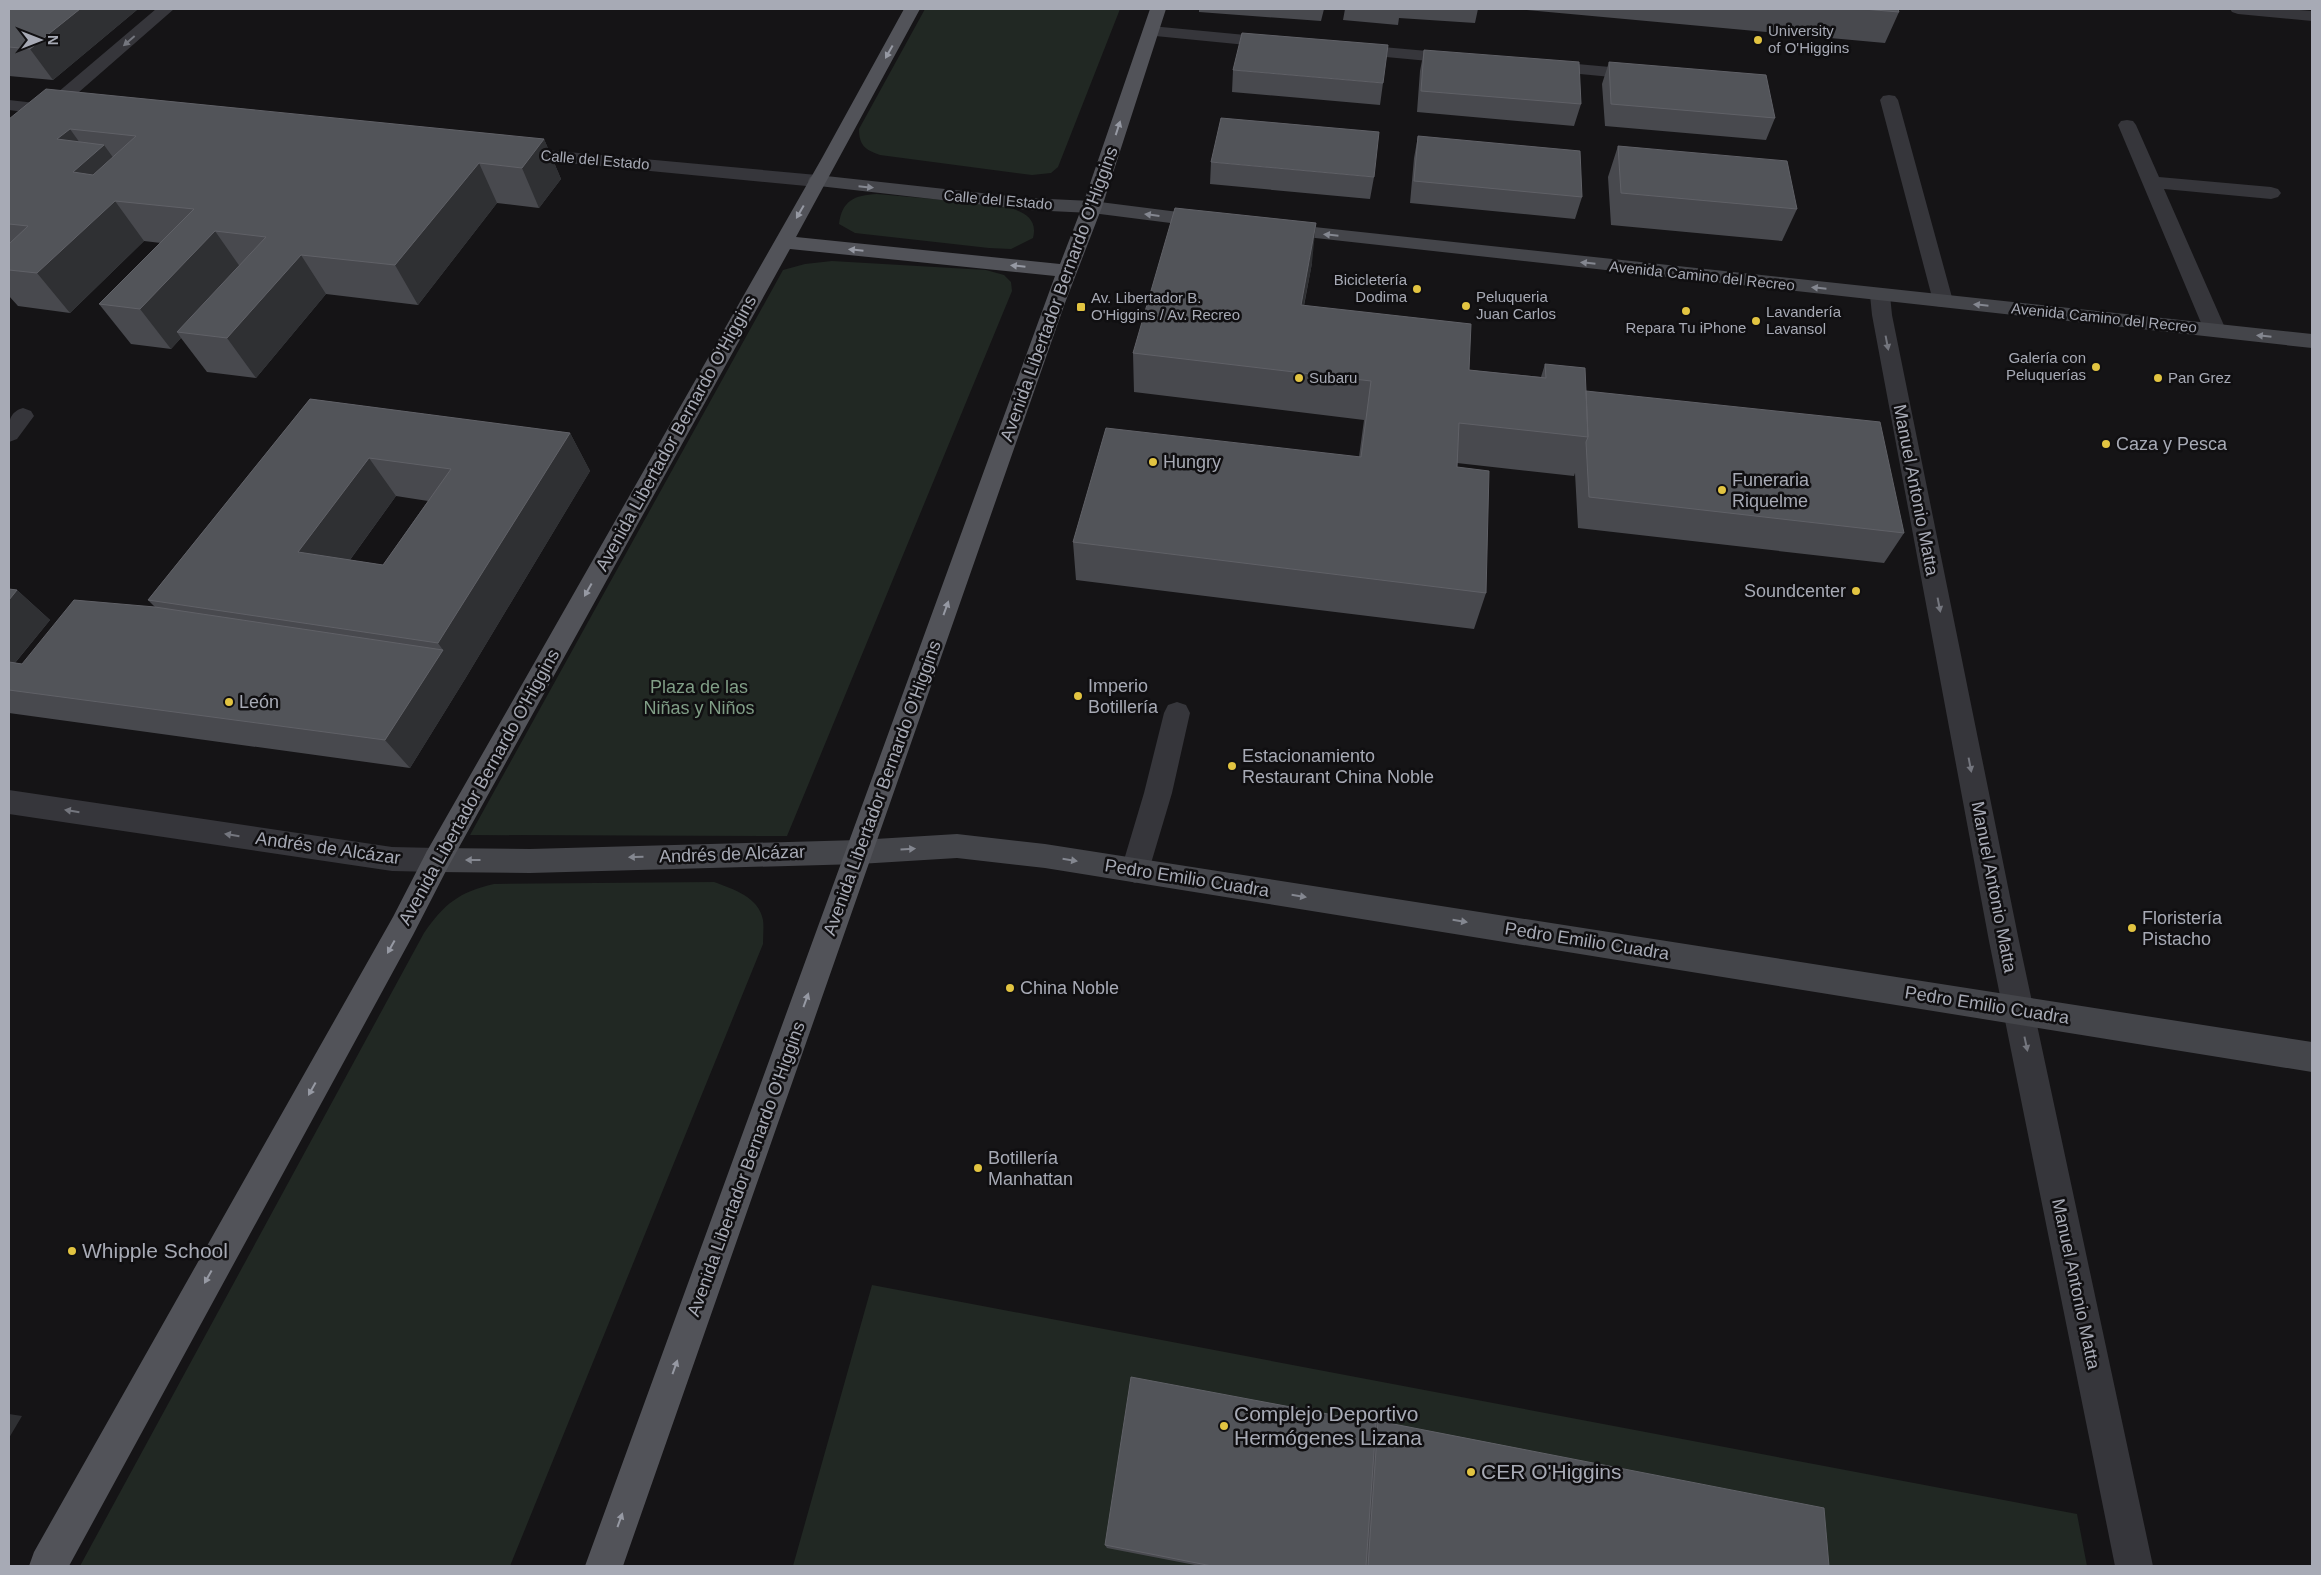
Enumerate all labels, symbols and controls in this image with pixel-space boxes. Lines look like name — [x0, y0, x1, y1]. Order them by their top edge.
north arrow — [15, 15, 65, 65]
place label: University of O'Higgins — [1768, 22, 1849, 56]
marker: University of O'Higgins — [1752, 34, 1764, 46]
text: N — [45, 35, 61, 45]
one-way arrow — [123, 35, 136, 46]
one-way arrow — [884, 45, 893, 58]
one-way arrow — [1115, 120, 1123, 135]
street label: Avenida Libertador Bernardo O'Higgins — [996, 144, 1122, 444]
street label: Calle del Estado — [540, 146, 650, 173]
one-way arrow — [858, 183, 874, 191]
street label: Calle del Estado — [943, 186, 1053, 213]
one-way arrow — [796, 204, 804, 219]
one-way arrow — [1144, 211, 1160, 219]
one-way arrow — [1323, 231, 1339, 239]
one-way arrow — [848, 246, 864, 254]
street label: Avenida Camino del Recreo — [1608, 257, 1796, 294]
one-way arrow — [1579, 259, 1595, 267]
one-way arrow — [1010, 262, 1026, 270]
place label: Bicicletería Dodima — [1334, 271, 1408, 305]
marker: Bicicletería Dodima — [1411, 283, 1423, 295]
one-way arrow — [1811, 284, 1827, 292]
place label: Peluqueria Juan Carlos — [1476, 288, 1556, 322]
place label: Av. Libertador B. O'Higgins / Av. Recreo — [1091, 289, 1240, 323]
street label: Avenida Libertador Bernardo O'Higgins — [592, 292, 760, 574]
street label: Avenida Camino del Recreo — [2010, 299, 2198, 336]
marker: Peluqueria Juan Carlos — [1460, 300, 1472, 312]
marker: Av. Libertador B. O'Higgins / Av. Recreo — [1075, 301, 1087, 313]
one-way arrow — [1972, 301, 1988, 309]
place label: Lavandería Lavansol — [1766, 303, 1842, 337]
marker: Repara Tu iPhone — [1680, 305, 1692, 317]
marker: Lavandería Lavansol — [1750, 315, 1762, 327]
place label: Repara Tu iPhone — [1626, 319, 1746, 336]
one-way arrow — [2255, 332, 2271, 340]
one-way arrow — [1883, 335, 1891, 350]
place label: Galería con Peluquerías — [2006, 349, 2086, 383]
marker: Galería con Peluquerías — [2090, 361, 2102, 373]
place label: Subaru — [1309, 369, 1357, 386]
place label: Pan Grez — [2168, 369, 2231, 386]
marker: Subaru — [1293, 372, 1305, 384]
marker: Pan Grez — [2152, 372, 2164, 384]
street label: Manuel Antonio Matta — [1890, 403, 1943, 578]
place label: Caza y Pesca — [2116, 434, 2228, 454]
marker: Caza y Pesca — [2100, 438, 2112, 450]
place label: Hungry — [1163, 452, 1221, 472]
marker: Hungry — [1147, 456, 1159, 468]
place label: Funeraria Riquelme — [1732, 470, 1810, 511]
marker: Funeraria Riquelme — [1716, 484, 1728, 496]
place label: Soundcenter — [1744, 581, 1846, 601]
one-way arrow — [584, 583, 592, 598]
marker: Soundcenter — [1850, 585, 1862, 597]
one-way arrow — [1935, 598, 1943, 613]
one-way arrow — [942, 600, 950, 615]
street label: Avenida Libertador Bernardo O'Higgins — [819, 638, 945, 938]
street label: Avenida Libertador Bernardo O'Higgins — [395, 646, 563, 928]
place label: Imperio Botillería — [1088, 676, 1159, 717]
park label: Plaza de las Niñas y Niños — [643, 677, 755, 718]
marker: Imperio Botillería — [1072, 690, 1084, 702]
place label: León — [239, 692, 279, 712]
marker: León — [223, 696, 235, 708]
place label: Estacionamiento Restaurant China Noble — [1242, 746, 1434, 787]
one-way arrow — [1967, 757, 1975, 773]
marker: Estacionamiento Restaurant China Noble — [1226, 760, 1238, 772]
street label: Manuel Antonio Matta — [1968, 800, 2021, 975]
one-way arrow — [63, 807, 79, 815]
street label: Andrés de Alcázar — [254, 828, 402, 868]
one-way arrow — [224, 831, 240, 839]
street label: Andrés de Alcázar — [659, 841, 805, 867]
one-way arrow — [900, 844, 916, 852]
one-way arrow — [627, 853, 643, 861]
street label: Pedro Emilio Cuadra — [1103, 855, 1272, 901]
one-way arrow — [465, 856, 481, 864]
one-way arrow — [1062, 856, 1078, 864]
one-way arrow — [1292, 892, 1308, 900]
place label: Floristería Pistacho — [2142, 908, 2223, 949]
one-way arrow — [1452, 918, 1468, 926]
street label: Pedro Emilio Cuadra — [1503, 918, 1672, 964]
marker: Floristería Pistacho — [2126, 922, 2138, 934]
one-way arrow — [387, 940, 395, 954]
place label: China Noble — [1020, 978, 1119, 998]
marker: China Noble — [1004, 982, 1016, 994]
street label: Pedro Emilio Cuadra — [1903, 982, 2072, 1028]
one-way arrow — [802, 992, 810, 1007]
street label: Avenida Libertador Bernardo O'Higgins — [683, 1019, 809, 1319]
one-way arrow — [2022, 1037, 2030, 1052]
one-way arrow — [308, 1082, 316, 1096]
place label: Botillería Manhattan — [988, 1148, 1073, 1189]
marker: Botillería Manhattan — [972, 1162, 984, 1174]
street label: Manuel Antonio Matta — [2048, 1197, 2104, 1372]
place label: Whipple School — [82, 1239, 228, 1262]
marker: Whipple School — [66, 1245, 78, 1257]
one-way arrow — [204, 1270, 212, 1285]
one-way arrow — [672, 1360, 679, 1375]
place label: Complejo Deportivo Hermógenes Lizana — [1234, 1402, 1422, 1449]
marker: Complejo Deportivo Hermógenes Lizana — [1218, 1420, 1230, 1432]
place label: CER O'Higgins — [1481, 1460, 1622, 1483]
marker: CER O'Higgins — [1465, 1466, 1477, 1478]
one-way arrow — [617, 1513, 624, 1528]

